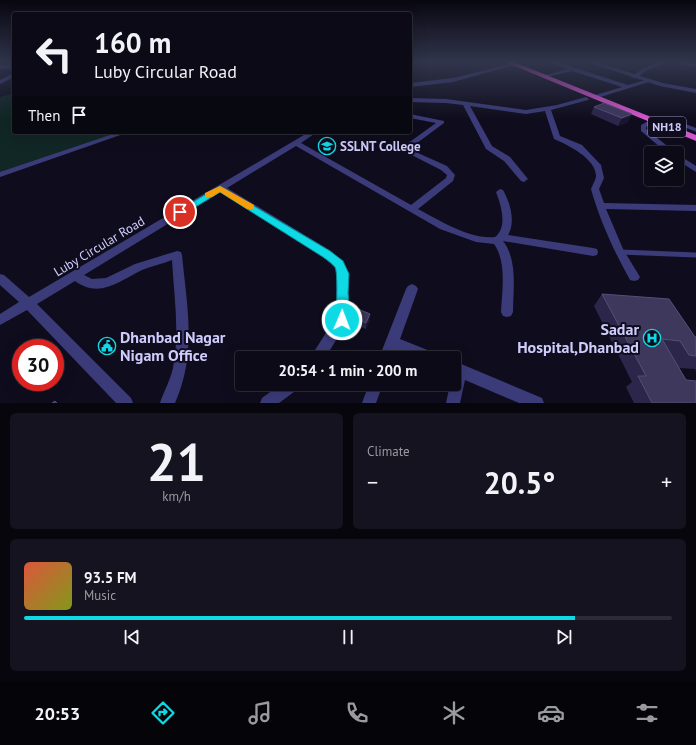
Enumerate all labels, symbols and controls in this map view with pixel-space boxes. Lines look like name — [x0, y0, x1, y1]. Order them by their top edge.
text: 160 m — [94, 24, 171, 61]
icon: left — [28, 28, 80, 80]
text: Luby Circular Road — [94, 60, 237, 83]
icon: arrive — [68, 104, 90, 126]
text: Then — [28, 106, 60, 125]
road number: NH18 — [648, 117, 686, 137]
school or university icon: SSLNT College — [317, 136, 337, 156]
place label: SSLNT College — [340, 138, 421, 155]
map controls — [644, 146, 684, 186]
button: layers — [644, 146, 684, 186]
pin — [163, 195, 197, 229]
icon: arrive — [169, 201, 191, 223]
street label: Luby Circular Road — [51, 213, 148, 280]
position arrow — [321, 299, 363, 341]
place label: Sadar Hospital,Dhanbad — [517, 319, 639, 357]
place label: Dhanbad Nagar Nigam Office — [120, 327, 226, 365]
hospital icon: Sadar Hospital,Dhanbad — [642, 328, 662, 348]
public building icon: Dhanbad Nagar Nigam Office — [97, 336, 117, 356]
speed limit sign: 30 — [12, 339, 64, 391]
text: 20:54 · 1 min · 200 m — [279, 361, 417, 380]
text: 21 — [147, 428, 206, 495]
text: Climate — [367, 443, 410, 460]
text: 20.5° — [484, 463, 555, 502]
text: − — [367, 468, 378, 496]
text: + — [661, 468, 672, 496]
text: km/h — [162, 488, 191, 505]
text: 93.5 FM — [84, 568, 137, 587]
text: Music — [84, 587, 116, 604]
icon: previous — [121, 626, 143, 648]
icon: pause — [337, 626, 359, 648]
icon: next — [553, 626, 575, 648]
icon: directions — [149, 699, 177, 727]
icon: music — [246, 699, 274, 727]
icon: phone — [343, 699, 371, 727]
icon: climate — [440, 699, 468, 727]
icon: car — [537, 699, 565, 727]
icon: filters — [633, 699, 661, 727]
text: 20:53 — [34, 702, 80, 725]

